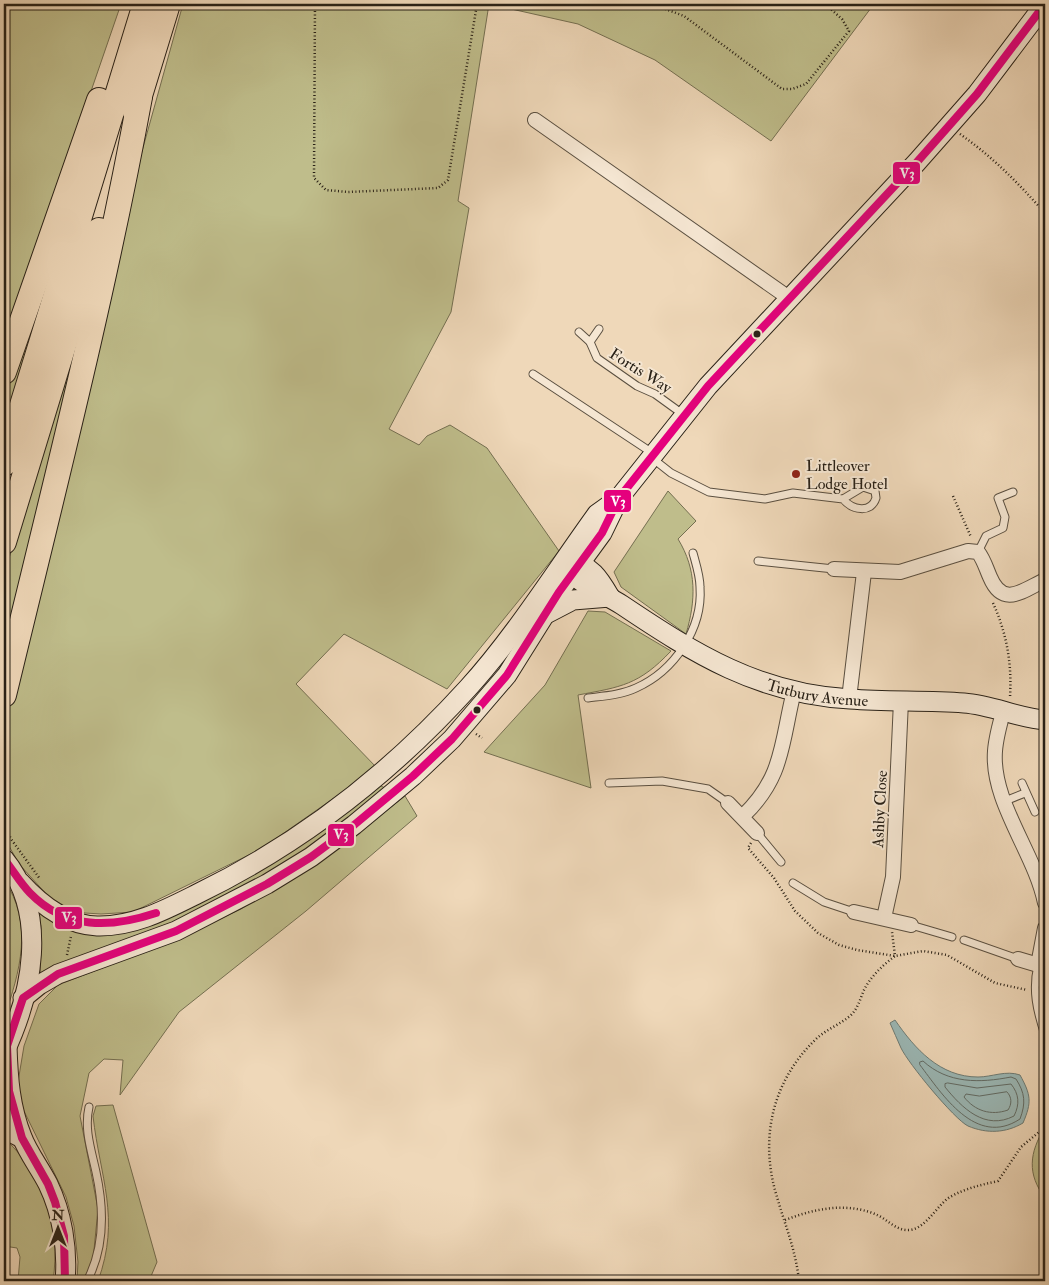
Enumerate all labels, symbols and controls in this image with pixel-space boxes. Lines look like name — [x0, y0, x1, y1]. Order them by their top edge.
line badge: V3 — [892, 161, 921, 185]
text: V3 — [898, 165, 915, 182]
unlabelled marker — [752, 329, 762, 339]
street label: Fortis Way — [606, 344, 676, 398]
place label: Littleover Lodge Hotel — [806, 456, 888, 494]
marker: Littleover Lodge Hotel — [790, 468, 802, 480]
line badge: V3 — [603, 489, 632, 513]
text: V3 — [609, 493, 626, 510]
street label: Tutbury Avenue — [764, 675, 869, 711]
unlabelled marker — [472, 705, 482, 715]
street label: Ashby Close — [868, 769, 892, 849]
line badge: V3 — [327, 823, 355, 847]
text: V3 — [332, 826, 349, 843]
line badge: V3 — [54, 906, 83, 930]
text: V3 — [60, 909, 77, 926]
north arrow — [32, 1202, 82, 1252]
text: N — [51, 1207, 65, 1224]

